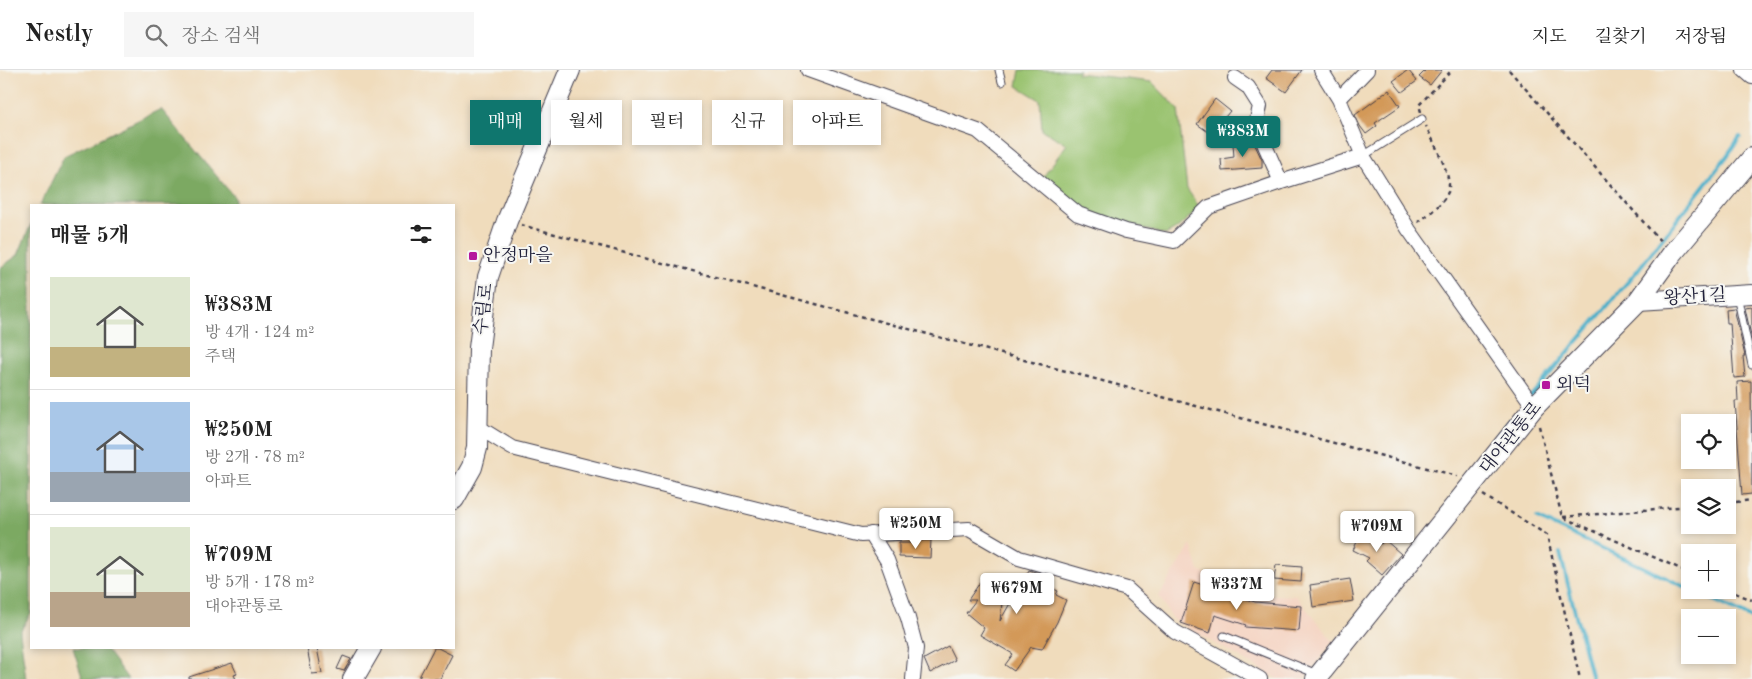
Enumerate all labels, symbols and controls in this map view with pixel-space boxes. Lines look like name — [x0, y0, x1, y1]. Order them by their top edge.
search box — [124, 12, 474, 57]
icon: search — [142, 21, 170, 49]
text: Nestly — [25, 23, 94, 47]
text: 장소 검색 — [182, 28, 260, 47]
text: 지도 — [1532, 28, 1567, 46]
text: 길찾기 — [1595, 28, 1647, 46]
text: 저장됨 — [1675, 28, 1727, 46]
chip: 매매 — [470, 100, 541, 145]
chip: 월세 — [551, 100, 622, 145]
chip: 필터 — [632, 100, 702, 145]
chip: 신규 — [712, 100, 783, 145]
chip: 아파트 — [793, 100, 881, 145]
pin: ₩383M — [1208, 116, 1278, 158]
text: ₩383M — [1217, 124, 1269, 140]
icon: filters — [407, 220, 435, 248]
text: 매물 5개 — [50, 226, 129, 247]
place label: 안정마을 — [483, 246, 553, 265]
marker: 안정마을 — [467, 250, 479, 262]
street label: 수림로 — [471, 282, 496, 336]
street label: 왕산1길 — [1663, 285, 1727, 308]
text: ₩383M — [205, 295, 273, 316]
icon: home — [90, 297, 150, 357]
text: 방 4개 · 124 m² — [205, 325, 314, 341]
text: 주택 — [205, 349, 236, 365]
place label: 외덕 — [1556, 375, 1591, 394]
marker: 외덕 — [1540, 379, 1552, 391]
street label: 대야관통로 — [1476, 398, 1545, 477]
map controls — [1681, 414, 1736, 664]
button: locate — [1681, 414, 1736, 469]
text: ₩250M — [205, 420, 273, 441]
icon: home — [90, 422, 150, 482]
text: 방 2개 · 78 m² — [205, 450, 305, 466]
text: 아파트 — [205, 474, 251, 490]
button: layers — [1681, 479, 1736, 534]
pin: ₩250M — [881, 508, 951, 550]
pin: ₩709M — [1342, 510, 1412, 553]
text: ₩250M — [890, 516, 942, 532]
text: ₩709M — [1351, 519, 1403, 535]
button: + — [1681, 544, 1736, 599]
text: ₩709M — [205, 545, 273, 566]
icon: home — [90, 547, 150, 607]
pin: ₩337M — [1202, 568, 1272, 611]
pin: ₩679M — [982, 572, 1052, 615]
text: 방 5개 · 178 m² — [205, 575, 314, 591]
text: ₩337M — [1211, 577, 1263, 593]
text: ₩679M — [991, 581, 1043, 597]
text: 대야관통로 — [205, 599, 282, 615]
button: − — [1681, 609, 1736, 664]

